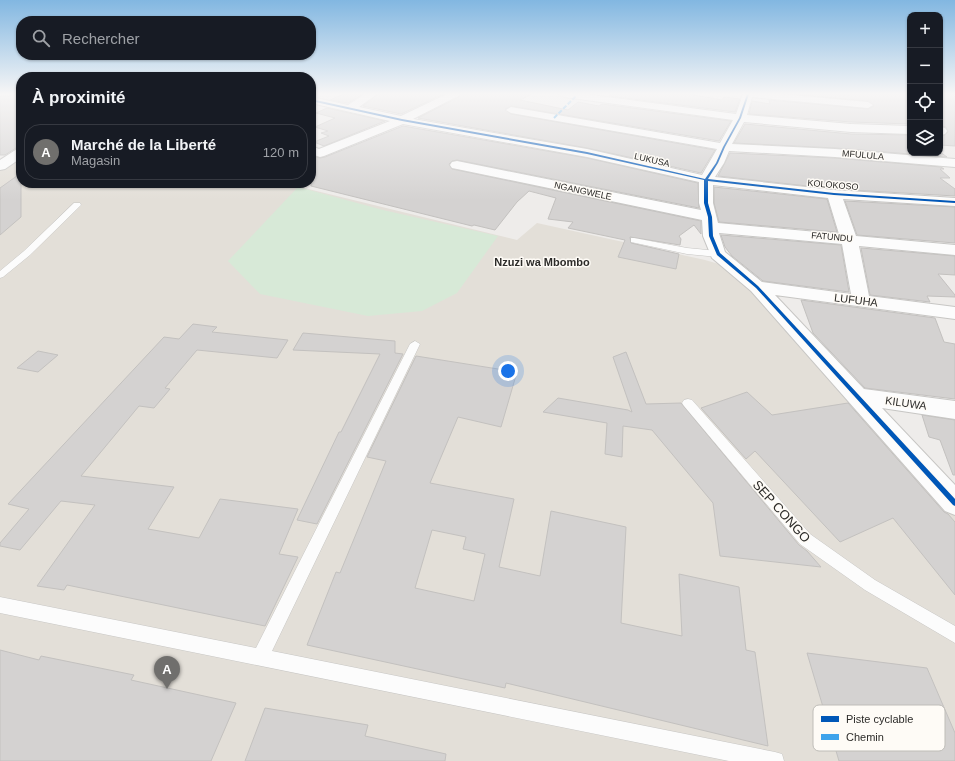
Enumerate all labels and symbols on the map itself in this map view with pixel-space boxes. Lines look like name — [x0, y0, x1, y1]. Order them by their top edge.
street label: MFULULA — [842, 148, 884, 162]
street label: LUKUSA — [633, 151, 671, 169]
street label: KOLOKOSO — [807, 178, 859, 192]
street label: NGANGWELE — [553, 180, 613, 202]
street label: FATUNDU — [811, 230, 853, 244]
district label: Nzuzi wa Mbombo — [494, 256, 590, 268]
street label: LUFUHA — [833, 291, 879, 309]
your location — [498, 361, 518, 381]
street label: KILUWA — [884, 394, 928, 412]
street label: SEP CONGO — [750, 477, 813, 546]
pin: A — [154, 656, 180, 689]
legend — [813, 705, 945, 751]
text: Piste cyclable — [846, 713, 913, 725]
text: Chemin — [846, 731, 884, 743]

